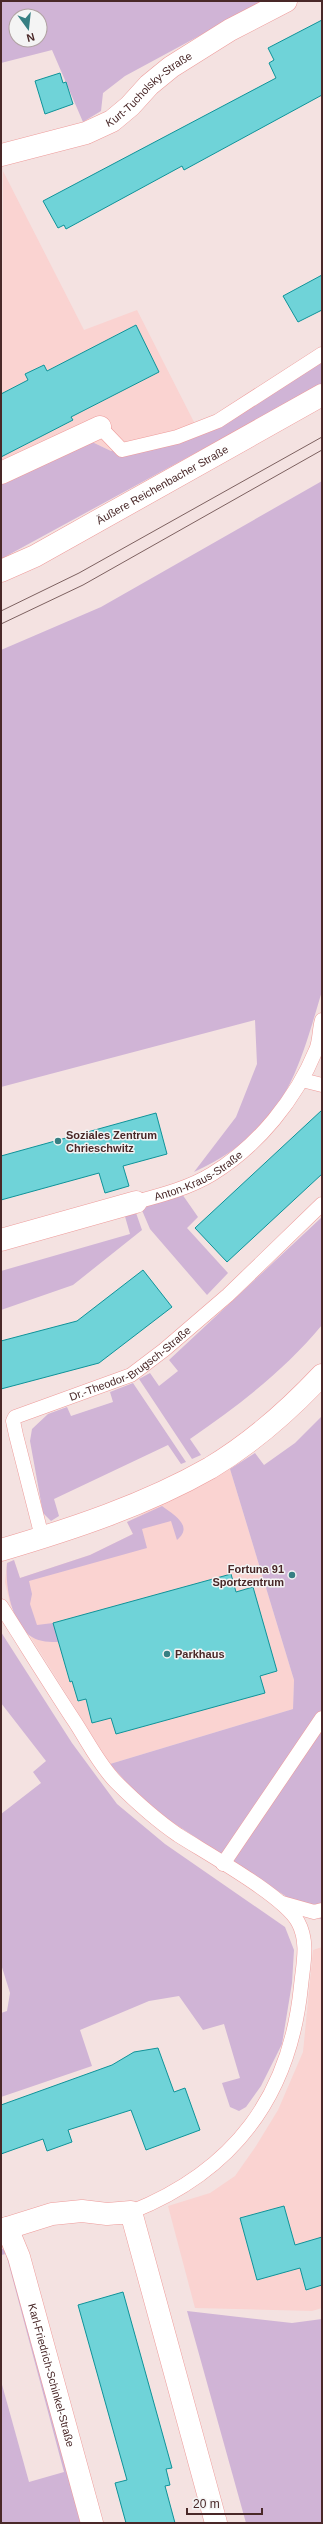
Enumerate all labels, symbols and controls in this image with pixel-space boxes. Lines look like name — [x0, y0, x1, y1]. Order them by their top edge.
north arrow — [8, 8, 48, 48]
text: N — [25, 31, 36, 44]
street label: Kurt-Tucholsky-Straße — [104, 50, 194, 129]
street label: Äußere Reichenbacher Straße — [94, 443, 230, 526]
place label: Soziales Zentrum Chrieschwitz — [66, 1129, 157, 1154]
marker: Soziales Zentrum Chrieschwitz — [53, 1136, 63, 1146]
street label: Anton-Kraus-Straße — [153, 1148, 245, 1203]
street label: Dr.-Theodor-Brugsch-Straße — [68, 1324, 193, 1403]
place label: Fortuna 91 Sportzentrum — [213, 1563, 284, 1588]
marker: Fortuna 91 Sportzentrum — [287, 1570, 297, 1580]
place label: Parkhaus — [175, 1648, 225, 1660]
marker: Parkhaus — [162, 1649, 172, 1659]
street label: Karl-Friedrich-Schinkel-Straße — [26, 2302, 77, 2448]
scale bar — [187, 2490, 262, 2516]
text: 20 m — [193, 2497, 220, 2511]

